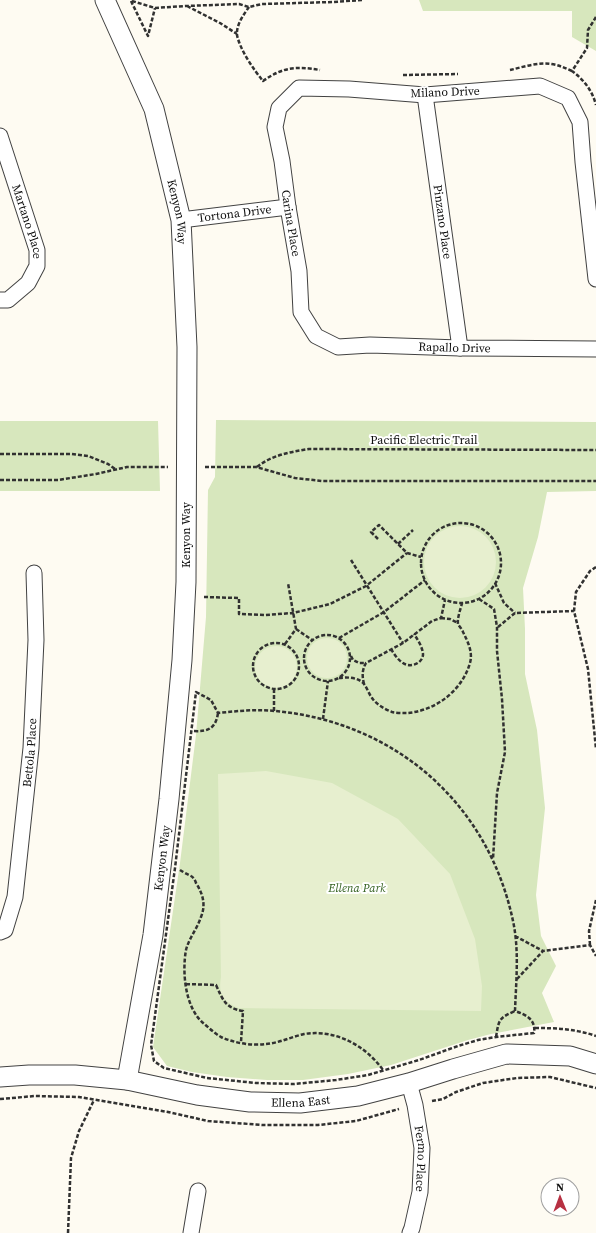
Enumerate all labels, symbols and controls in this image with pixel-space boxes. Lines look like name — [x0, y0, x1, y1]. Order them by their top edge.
street label: Milano Drive — [410, 83, 480, 101]
street label: Kenyon Way — [163, 178, 190, 245]
street label: Martano Place — [8, 182, 45, 259]
street label: Pinzano Place — [429, 184, 456, 260]
street label: Carina Place — [278, 189, 304, 258]
street label: Tortona Drive — [197, 201, 272, 226]
street label: Rapallo Drive — [418, 339, 491, 356]
street label: Pacific Electric Trail — [370, 432, 478, 448]
street label: Kenyon Way — [178, 501, 194, 568]
street label: Bettola Place — [19, 718, 40, 788]
street label: Kenyon Way — [150, 824, 174, 892]
park label: Ellena Park — [327, 880, 386, 896]
street label: Ellena East — [271, 1091, 331, 1111]
street label: Fermo Place — [410, 1124, 430, 1192]
north arrow — [540, 1177, 580, 1217]
text: N — [556, 1180, 564, 1195]

